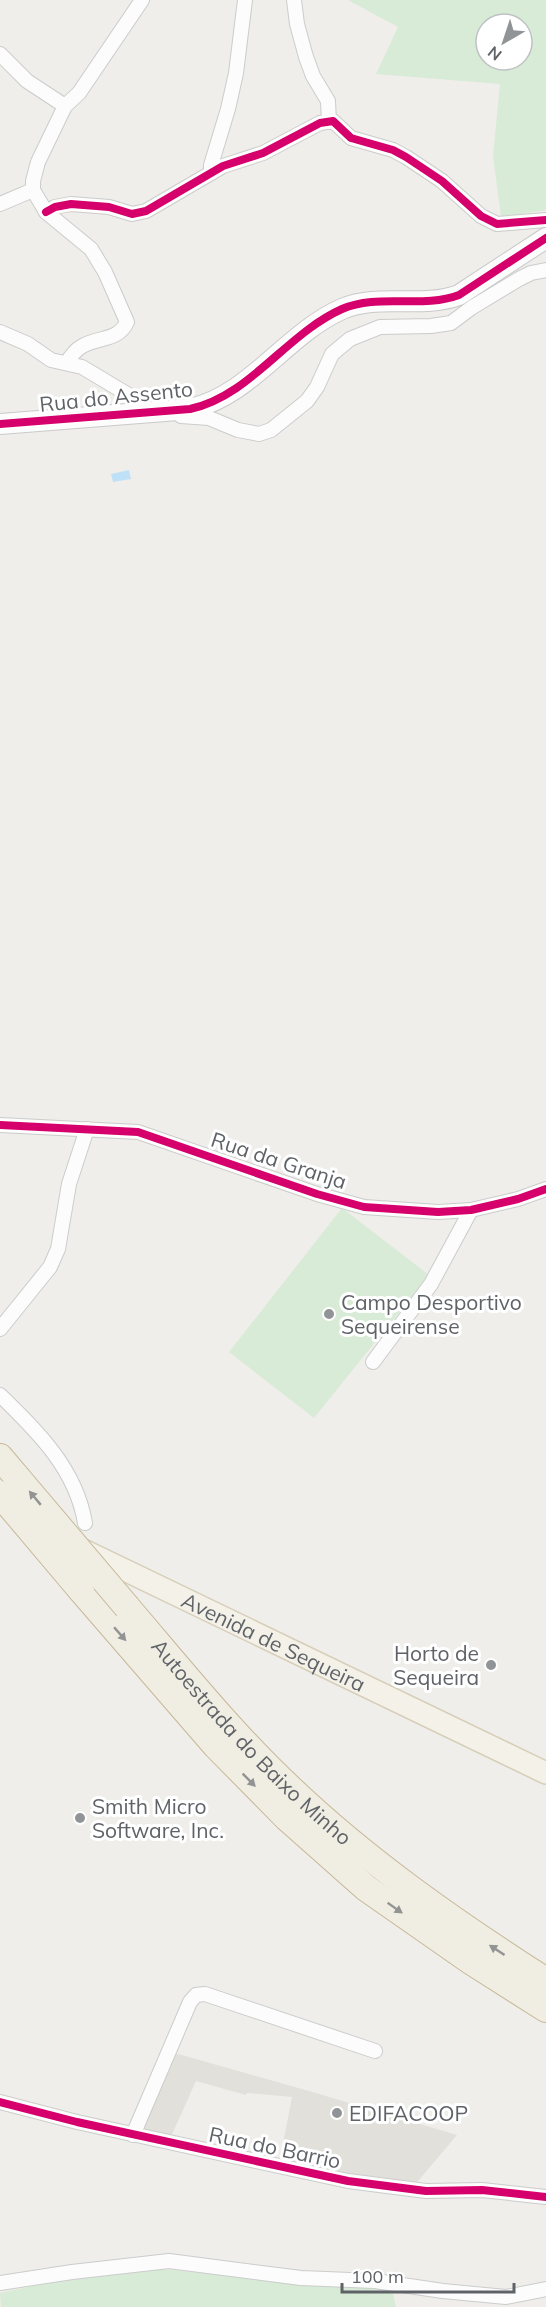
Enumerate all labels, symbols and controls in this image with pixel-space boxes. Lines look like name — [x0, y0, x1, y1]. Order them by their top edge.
north arrow — [474, 12, 534, 72]
text: N — [484, 42, 506, 65]
street label: Rua do Assento — [38, 375, 194, 417]
street label: Rua da Granja — [208, 1126, 350, 1194]
place label: Campo Desportivo Sequeirense — [341, 1289, 522, 1339]
marker: Campo Desportivo Sequeirense — [322, 1307, 336, 1321]
one-way arrow — [29, 1491, 42, 1506]
street label: Avenida de Sequeira — [178, 1586, 370, 1697]
one-way arrow — [113, 1626, 126, 1642]
street label: Autoestrada do Baixo Minho — [146, 1633, 357, 1850]
place label: Horto de Sequeira — [393, 1640, 479, 1690]
marker: Horto de Sequeira — [484, 1658, 498, 1672]
one-way arrow — [242, 1772, 256, 1786]
place label: Smith Micro Software, Inc. — [92, 1793, 224, 1843]
marker: Smith Micro Software, Inc. — [73, 1811, 87, 1825]
one-way arrow — [387, 1902, 403, 1914]
one-way arrow — [489, 1944, 505, 1955]
place label: EDIFACOOP — [349, 2100, 468, 2126]
marker: EDIFACOOP — [330, 2106, 344, 2120]
street label: Rua do Barrio — [207, 2120, 343, 2174]
scale bar — [342, 2256, 514, 2294]
text: 100 m — [351, 2265, 404, 2288]

